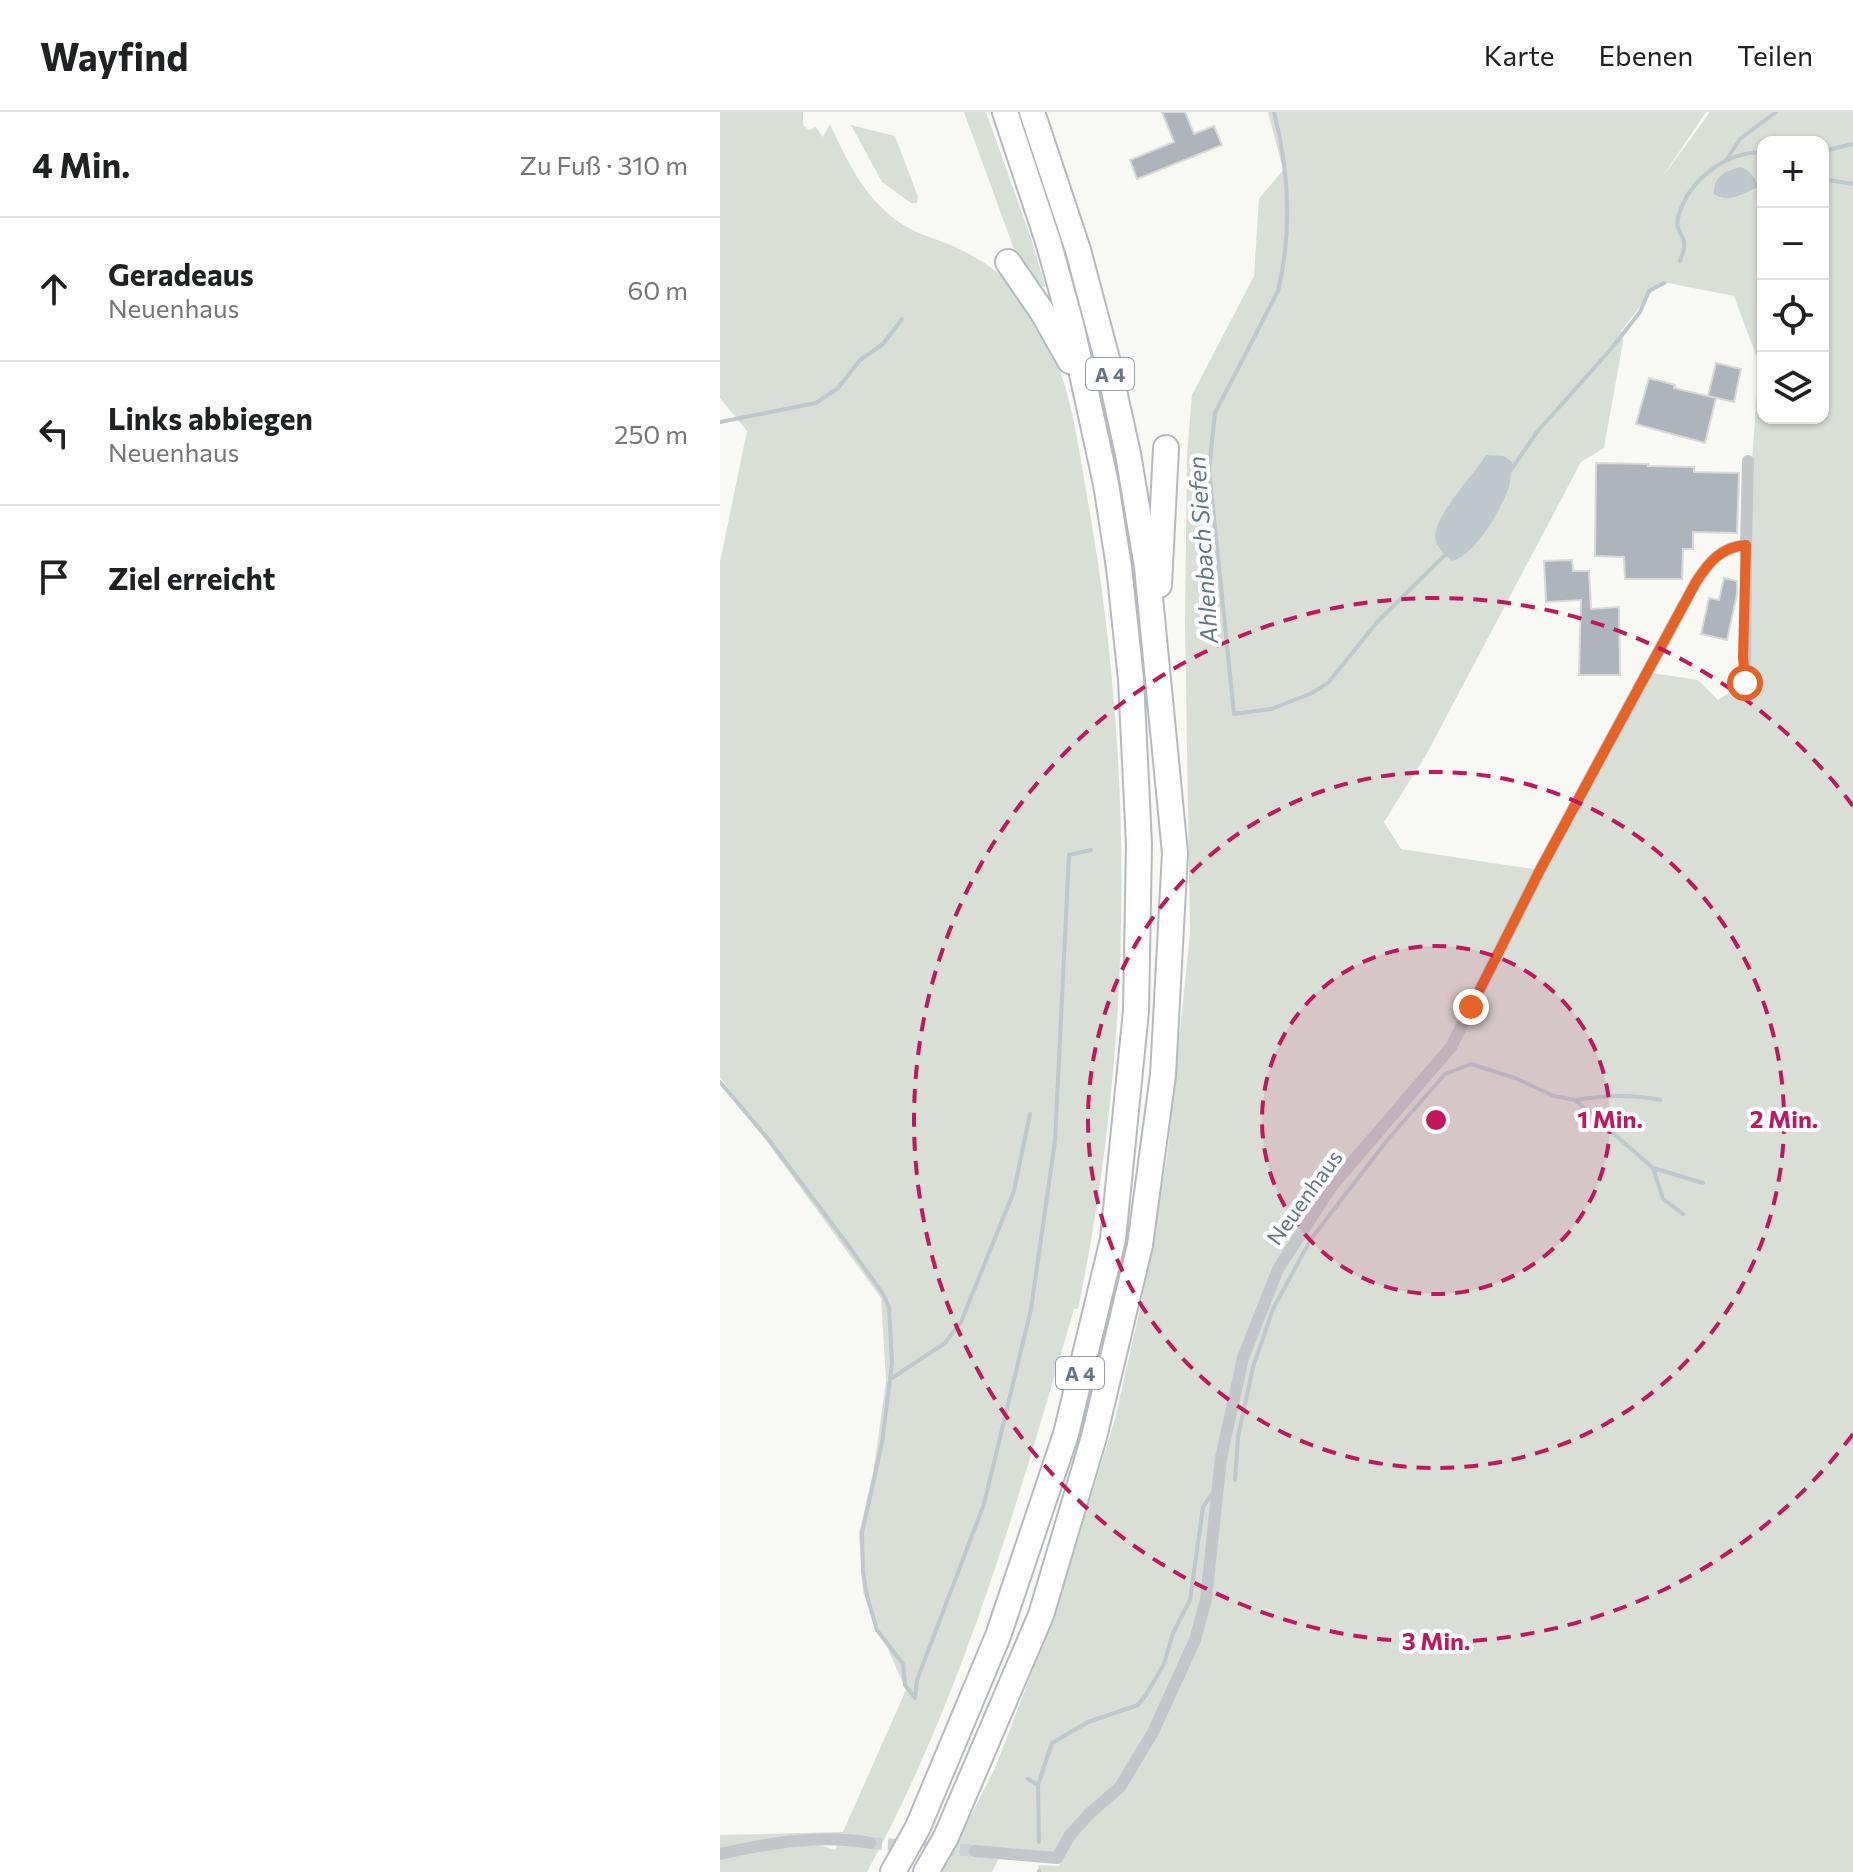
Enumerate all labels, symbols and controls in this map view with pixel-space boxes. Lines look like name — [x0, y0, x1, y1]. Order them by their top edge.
text: Wayfind — [40, 32, 188, 79]
text: Karte — [1484, 38, 1555, 72]
text: Ebenen — [1599, 38, 1693, 72]
text: Teilen — [1737, 38, 1813, 72]
map controls — [1757, 136, 1829, 424]
button: + — [1757, 136, 1829, 208]
text: 4 Min. — [32, 143, 130, 185]
text: Zu Fuß · 310 m — [520, 149, 688, 180]
button: − — [1757, 208, 1829, 280]
text: Geradeaus — [108, 255, 254, 292]
icon: ahead — [32, 267, 76, 311]
text: 60 m — [628, 274, 688, 305]
button: locate — [1757, 280, 1829, 352]
text: Neuenhaus — [108, 292, 239, 323]
button: layers — [1757, 352, 1829, 424]
road number: A 4 — [1086, 358, 1134, 390]
text: Links abbiegen — [108, 399, 313, 436]
icon: left — [32, 411, 76, 455]
text: 250 m — [614, 418, 688, 449]
text: Neuenhaus — [108, 436, 239, 467]
water label: Ahlenbach Siefen — [1181, 455, 1223, 646]
icon: arrive — [32, 555, 76, 599]
text: Ziel erreicht — [108, 559, 276, 596]
route start — [1727, 665, 1763, 701]
route end — [1453, 989, 1489, 1025]
text: 1 Min. — [1577, 1104, 1643, 1133]
text: 2 Min. — [1750, 1104, 1818, 1133]
centre of rings — [1422, 1106, 1450, 1134]
street label: Neuenhaus — [1260, 1144, 1348, 1250]
road number: A 4 — [1056, 1357, 1104, 1389]
text: 3 Min. — [1402, 1626, 1470, 1655]

